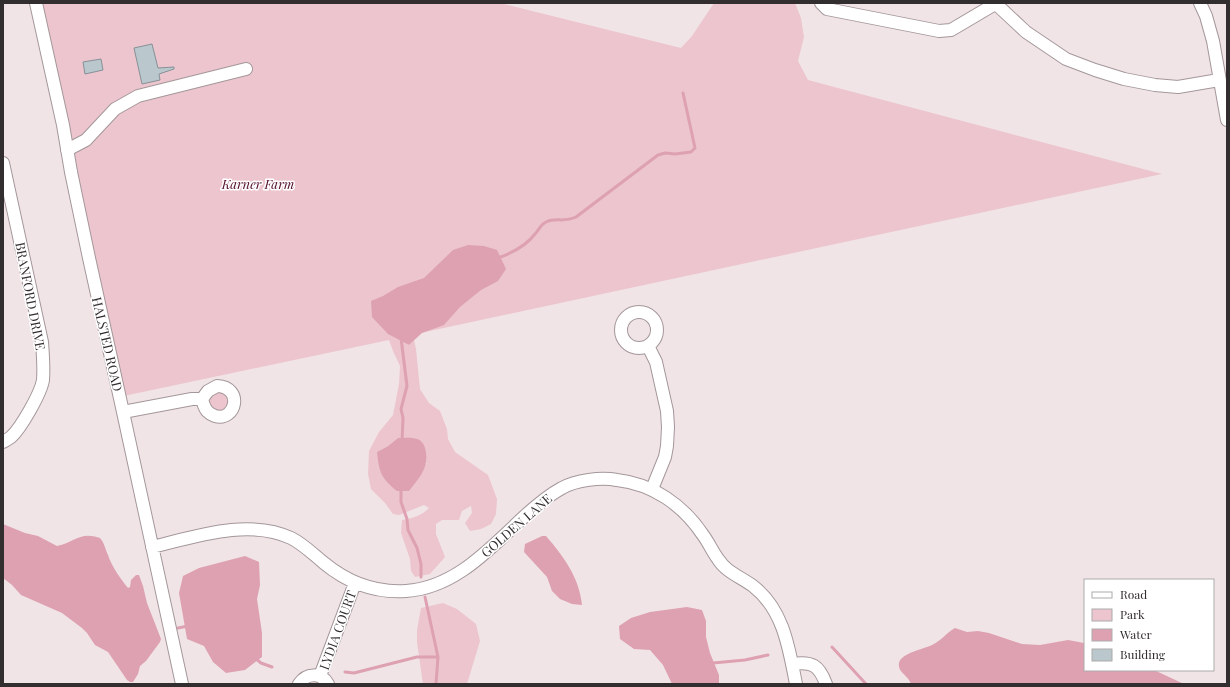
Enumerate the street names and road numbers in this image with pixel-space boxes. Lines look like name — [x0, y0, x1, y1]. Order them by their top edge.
street label: BRANFORD DRIVE — [12, 241, 50, 352]
street label: HALSTED ROAD — [89, 295, 127, 393]
street label: GOLDEN LANE — [477, 489, 555, 560]
street label: LYDIA COURT — [315, 588, 359, 672]

